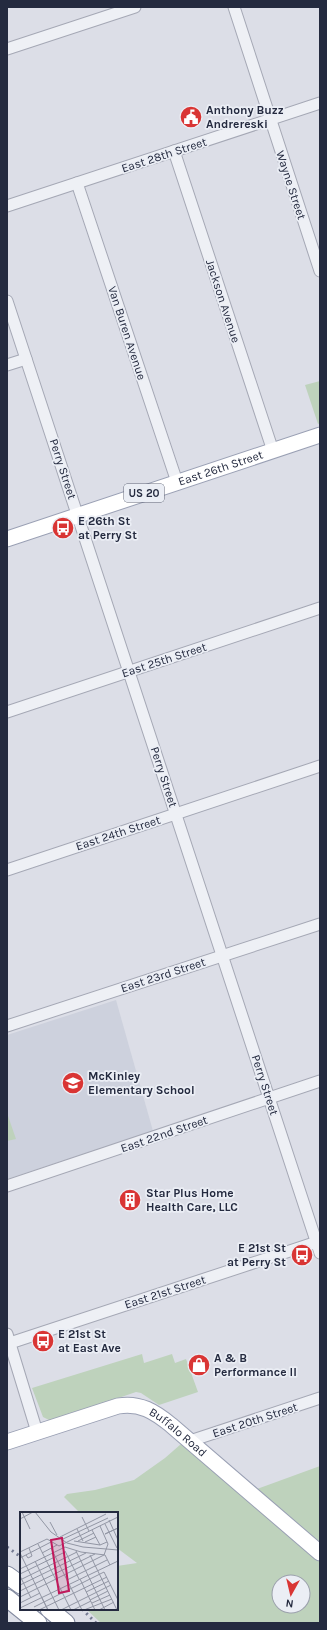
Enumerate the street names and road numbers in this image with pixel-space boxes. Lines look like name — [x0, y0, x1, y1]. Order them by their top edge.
street label: East 28th Street — [120, 134, 209, 175]
street label: Wayne Street — [273, 149, 309, 222]
street label: Jackson Avenue — [203, 258, 243, 344]
street label: Van Buren Avenue — [105, 284, 149, 382]
street label: Perry Street — [47, 437, 80, 502]
street label: East 26th Street — [176, 447, 265, 489]
road number: US 20 — [124, 484, 164, 502]
street label: East 25th Street — [120, 640, 209, 680]
street label: Perry Street — [148, 745, 181, 810]
street label: East 24th Street — [74, 813, 163, 853]
street label: East 23rd Street — [119, 955, 208, 995]
street label: Perry Street — [249, 1053, 282, 1118]
street label: East 22nd Street — [119, 1112, 210, 1155]
street label: East 21st Street — [123, 1272, 208, 1312]
street label: East 20th Street — [211, 1399, 300, 1440]
street label: Buffalo Road — [147, 1405, 210, 1460]

